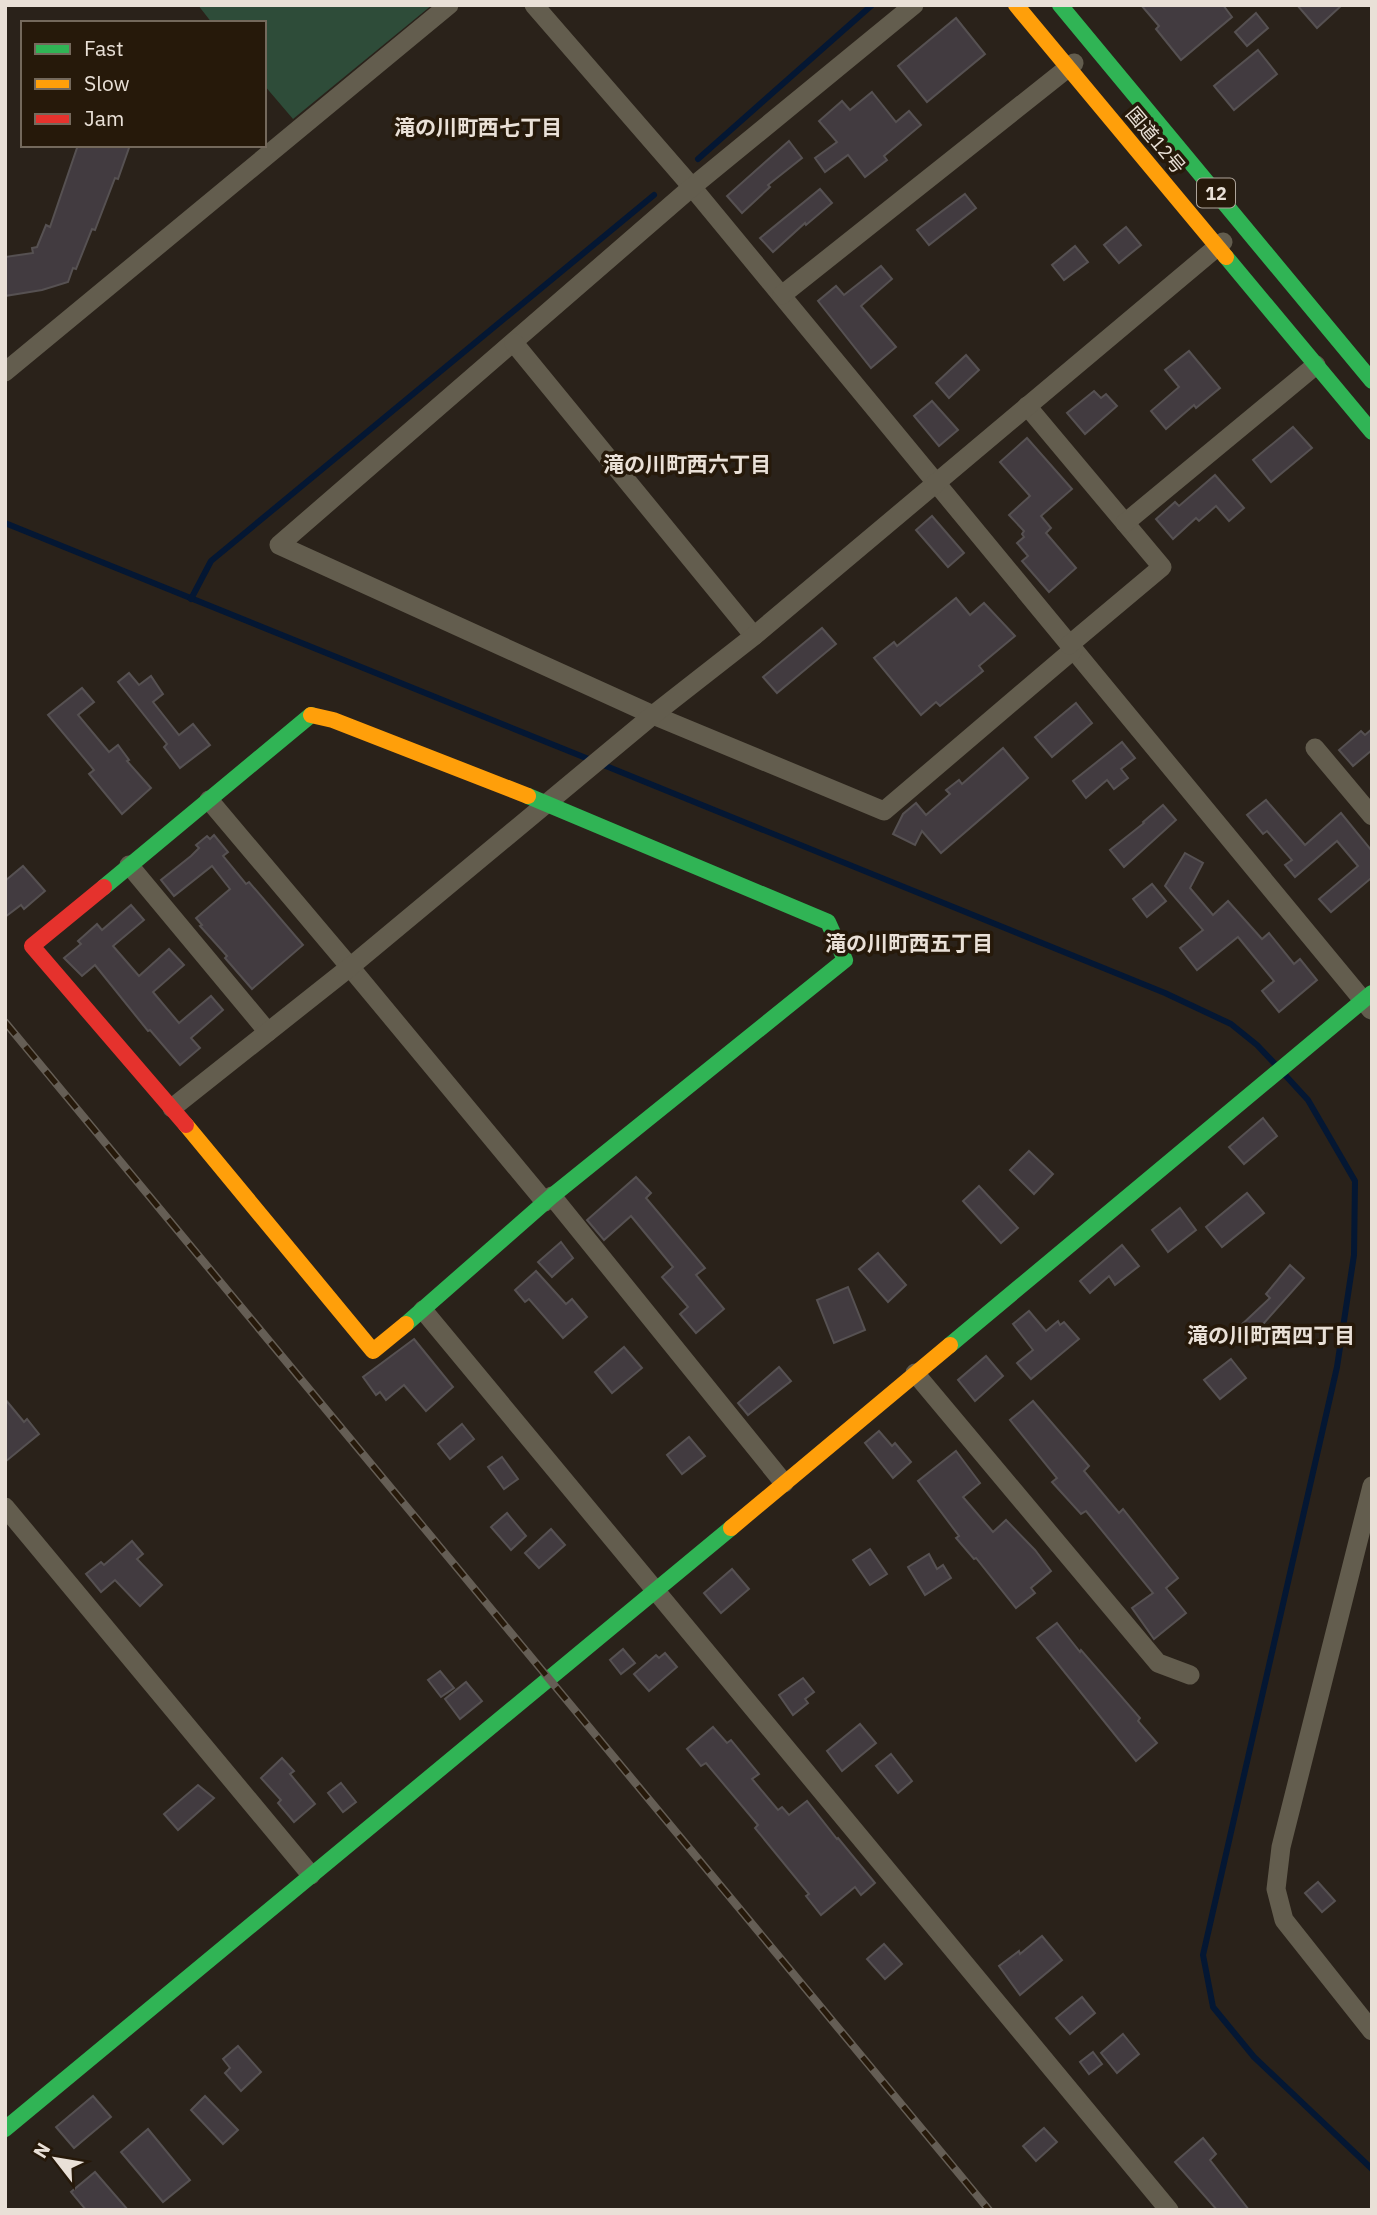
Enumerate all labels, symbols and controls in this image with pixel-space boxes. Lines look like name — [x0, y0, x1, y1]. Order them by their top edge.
legend — [21, 21, 266, 147]
text: Fast — [84, 34, 124, 62]
text: Slow — [84, 69, 130, 97]
street label: 国道12号 — [1121, 102, 1191, 178]
text: Jam — [84, 104, 124, 132]
district label: 滝の川町西七丁目 — [394, 113, 562, 141]
road number: 12 — [1197, 178, 1235, 208]
district label: 滝の川町西六丁目 — [603, 450, 771, 478]
district label: 滝の川町西五丁目 — [825, 929, 993, 957]
district label: 滝の川町西四丁目 — [1187, 1321, 1355, 1349]
north arrow — [21, 2124, 91, 2194]
text: N — [28, 2138, 55, 2162]

